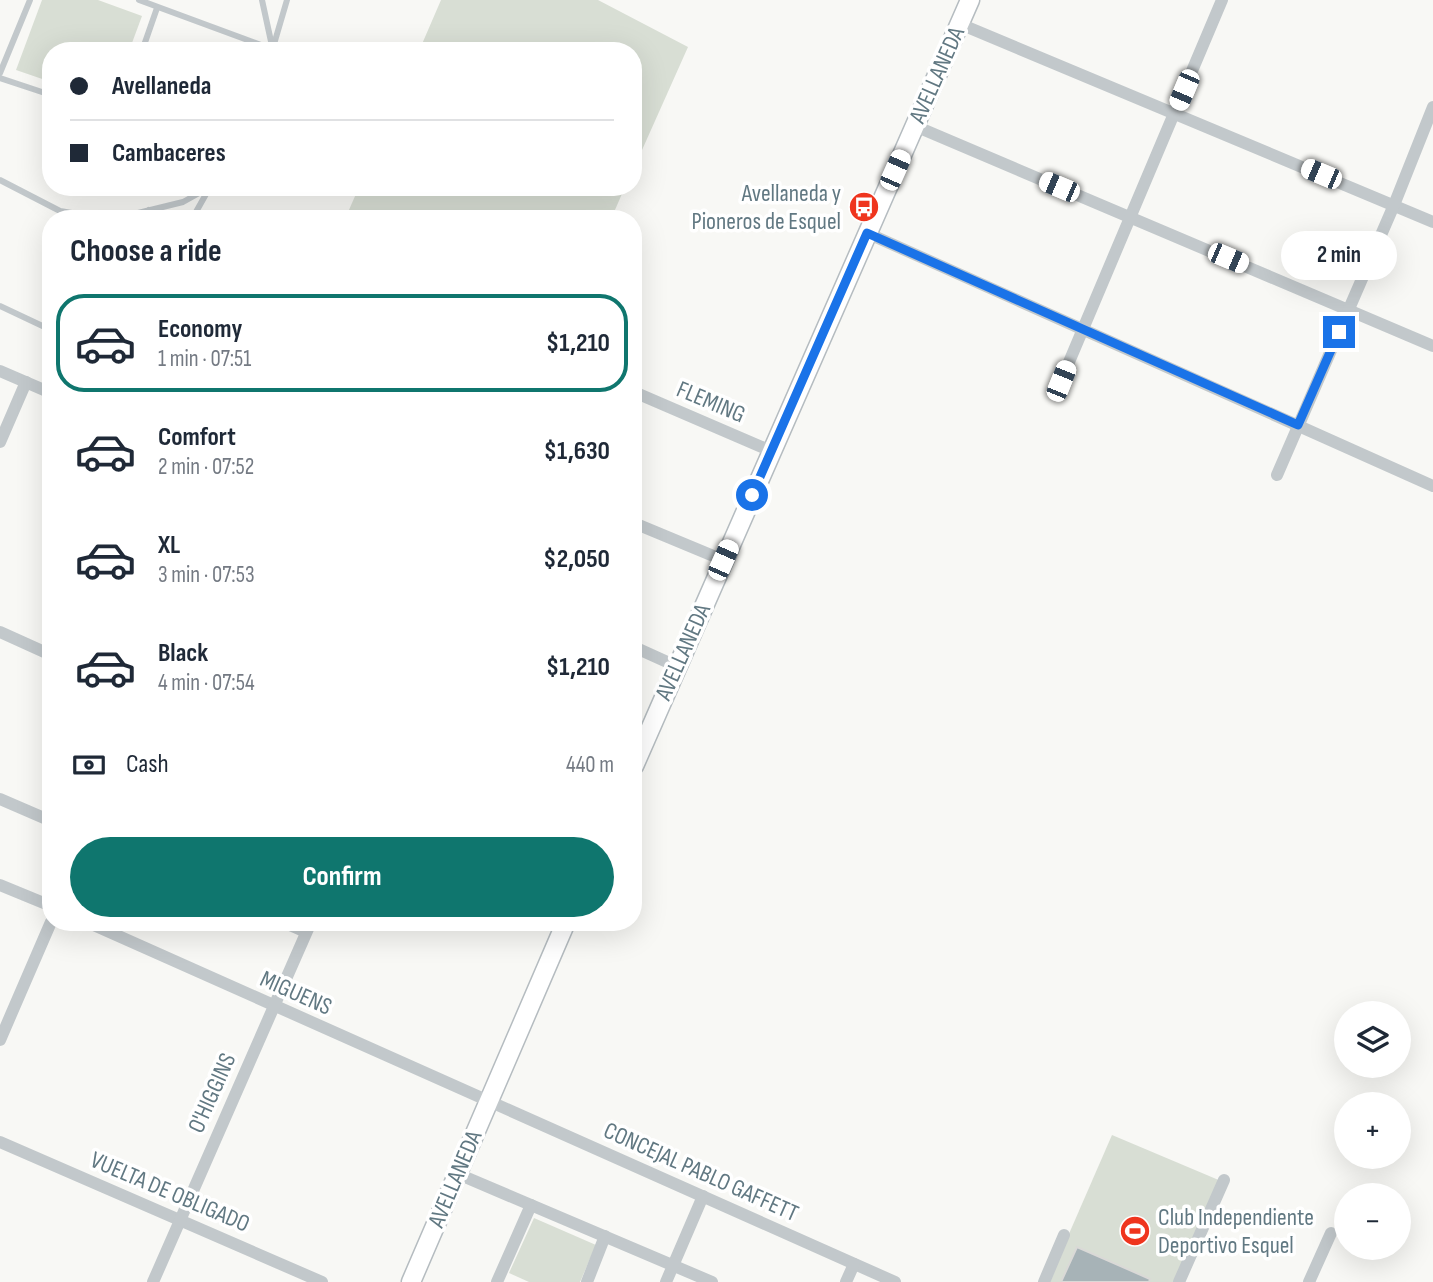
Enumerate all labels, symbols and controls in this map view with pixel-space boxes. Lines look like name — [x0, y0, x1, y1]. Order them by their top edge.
street label: AVELLANEDA — [903, 22, 971, 129]
car — [1167, 67, 1202, 113]
text: Avellaneda — [112, 71, 211, 102]
text: Cambaceres — [112, 138, 226, 169]
car — [877, 147, 914, 193]
car — [1298, 156, 1345, 192]
car — [1036, 169, 1083, 205]
place label: Avellaneda y Pioneros de Esquel — [692, 179, 841, 236]
bus stop icon: Avellaneda y Pioneros de Esquel — [847, 190, 881, 224]
callout: 2 min — [1281, 230, 1397, 280]
text: Choose a ride — [70, 232, 222, 271]
car — [1205, 240, 1252, 276]
text: 2 min — [1317, 241, 1361, 269]
icon: car — [74, 312, 137, 375]
text: Economy — [158, 314, 242, 345]
route end — [1323, 316, 1355, 348]
text: $1,210 — [546, 328, 610, 359]
text: 1 min · 07:51 — [158, 345, 251, 373]
car — [1044, 358, 1079, 404]
street label: FLEMING — [672, 375, 750, 429]
icon: car — [74, 420, 137, 483]
text: Comfort — [158, 422, 236, 453]
text: $1,630 — [544, 436, 610, 467]
text: 2 min · 07:52 — [158, 453, 254, 481]
route start — [736, 479, 768, 511]
icon: car — [74, 528, 137, 591]
text: XL — [158, 530, 180, 561]
car — [705, 537, 742, 583]
text: $2,050 — [543, 544, 610, 575]
text: 3 min · 07:53 — [158, 561, 255, 589]
street label: AVELLANEDA — [649, 599, 717, 706]
icon: car — [74, 636, 137, 699]
text: Black — [158, 638, 208, 669]
text: $1,210 — [546, 652, 610, 683]
text: 4 min · 07:54 — [158, 669, 255, 697]
icon: cash — [70, 746, 108, 784]
text: Cash — [126, 749, 169, 780]
text: 440 m — [566, 751, 614, 779]
button: Confirm — [70, 837, 614, 917]
street label: MIGUENS — [256, 964, 336, 1022]
map controls — [1334, 1001, 1411, 1260]
button: layers — [1334, 1001, 1411, 1078]
street label: O'HIGGINS — [182, 1049, 242, 1137]
button: + — [1334, 1092, 1411, 1169]
street label: CONCEJAL PABLO GAFFETT — [599, 1116, 803, 1228]
street label: AVELLANEDA — [421, 1126, 489, 1233]
street label: VUELTA DE OBLIGADO — [86, 1145, 254, 1239]
button: − — [1334, 1183, 1411, 1260]
place label: Club Independiente Deportivo Esquel — [1158, 1203, 1314, 1260]
sports icon: Club Independiente Deportivo Esquel — [1118, 1214, 1152, 1248]

